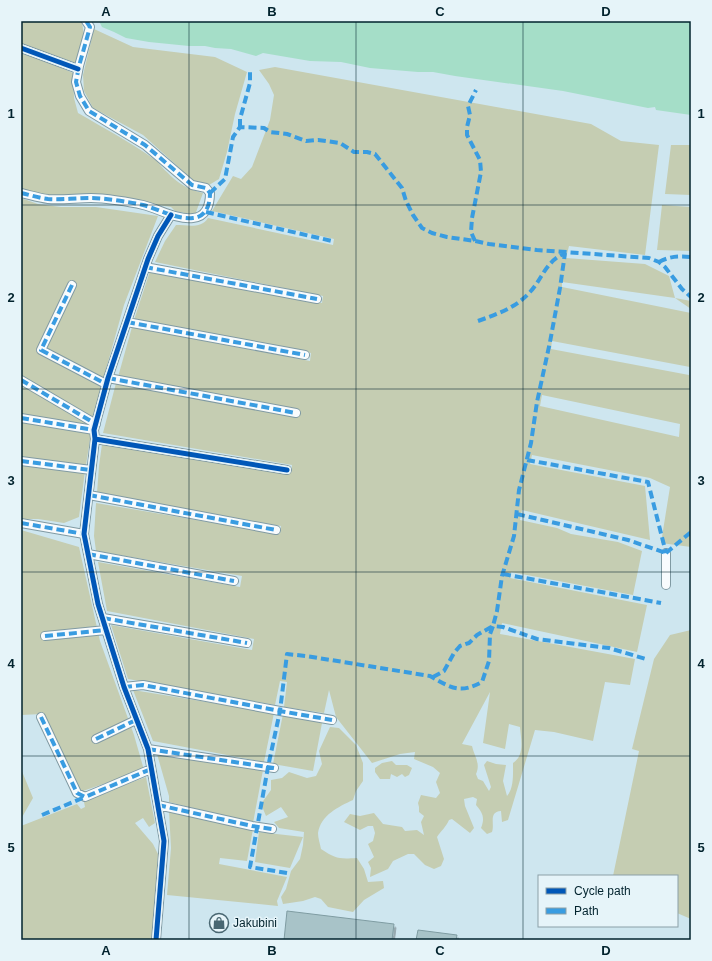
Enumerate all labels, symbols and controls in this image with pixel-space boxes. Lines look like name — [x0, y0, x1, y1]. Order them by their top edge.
text: A — [101, 4, 111, 19]
text: B — [267, 4, 277, 19]
text: C — [435, 4, 445, 19]
text: D — [601, 4, 611, 19]
text: 1 — [7, 106, 15, 121]
text: 1 — [697, 106, 705, 121]
text: 2 — [7, 290, 15, 305]
text: 2 — [697, 290, 705, 305]
text: 3 — [7, 473, 15, 488]
text: 3 — [697, 473, 705, 488]
text: 4 — [7, 656, 15, 671]
text: 4 — [697, 656, 705, 671]
text: 5 — [7, 840, 15, 855]
text: 5 — [697, 840, 705, 855]
legend — [538, 875, 678, 927]
text: Cycle path — [574, 884, 631, 898]
text: Path — [574, 904, 599, 918]
shop icon: Jakubini — [208, 912, 230, 934]
place label: Jakubini — [233, 916, 277, 930]
text: A — [101, 943, 111, 958]
text: B — [267, 943, 277, 958]
text: C — [435, 943, 445, 958]
text: D — [601, 943, 611, 958]

